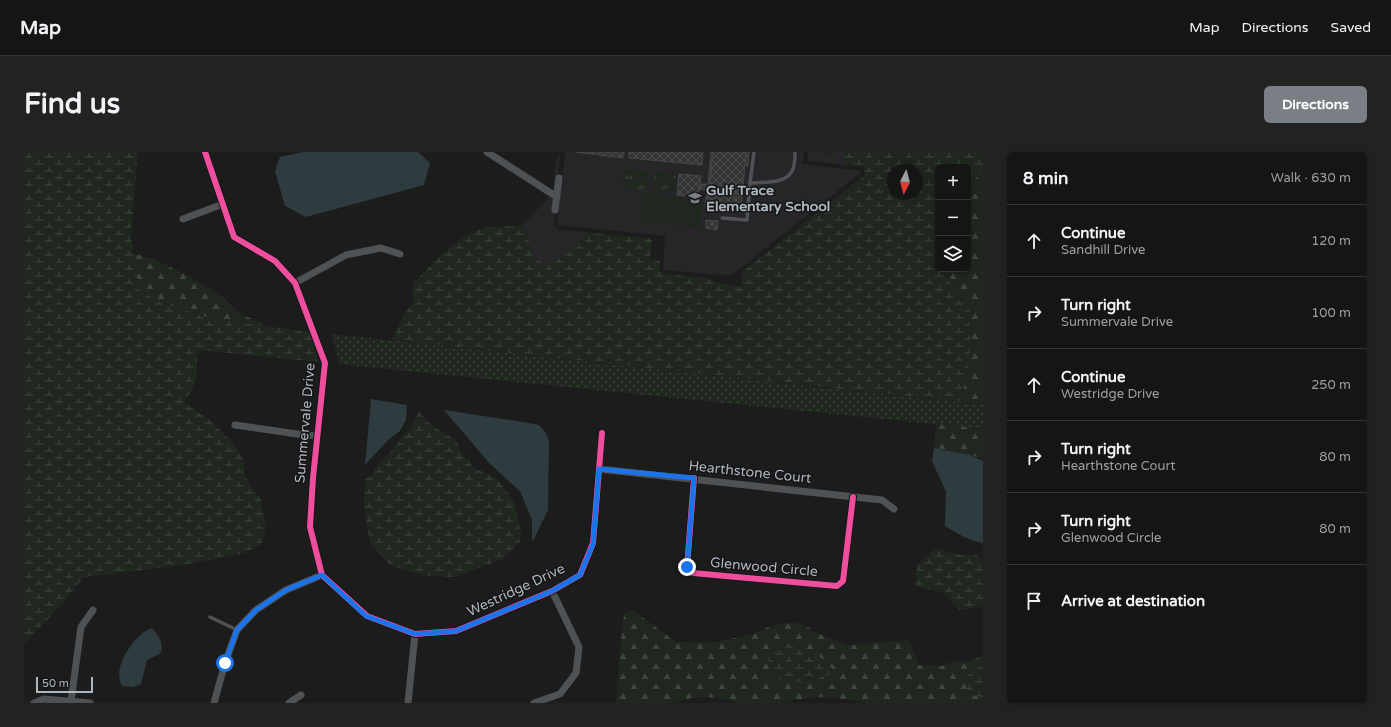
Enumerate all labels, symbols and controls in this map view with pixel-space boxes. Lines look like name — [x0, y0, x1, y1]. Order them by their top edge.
text: Map — [20, 17, 61, 39]
text: Map — [1189, 19, 1220, 36]
text: Directions — [1242, 19, 1309, 36]
text: Saved — [1331, 19, 1371, 36]
button: Directions — [1264, 86, 1367, 123]
text: Find us — [24, 87, 120, 121]
north arrow — [887, 164, 923, 200]
map controls — [935, 164, 971, 272]
button: + — [935, 164, 971, 200]
text: 8 min — [1023, 168, 1068, 189]
text: Walk · 630 m — [1271, 170, 1351, 186]
place label: Gulf Trace Elementary School — [706, 182, 830, 215]
school or university icon: Gulf Trace Elementary School — [687, 190, 703, 206]
button: − — [935, 200, 971, 236]
text: Continue — [1061, 224, 1125, 242]
icon: ahead — [1023, 230, 1045, 252]
text: 120 m — [1311, 233, 1351, 249]
button: layers — [935, 236, 971, 272]
text: Sandhill Drive — [1061, 242, 1145, 258]
text: Turn right — [1061, 296, 1131, 314]
icon: right — [1023, 302, 1045, 324]
text: 100 m — [1311, 305, 1351, 321]
text: Summervale Drive — [1061, 314, 1173, 330]
street label: Summervale Drive — [291, 362, 319, 484]
text: Continue — [1061, 368, 1125, 386]
icon: ahead — [1023, 374, 1045, 396]
text: 250 m — [1311, 377, 1351, 393]
text: Westridge Drive — [1061, 386, 1159, 402]
text: Turn right — [1061, 440, 1131, 458]
icon: right — [1023, 446, 1045, 468]
text: 80 m — [1319, 449, 1351, 465]
street label: Hearthstone Court — [688, 457, 813, 487]
text: Hearthstone Court — [1061, 458, 1175, 474]
text: Turn right — [1061, 512, 1131, 530]
icon: right — [1023, 518, 1045, 540]
text: 80 m — [1319, 521, 1351, 537]
text: Glenwood Circle — [1061, 530, 1161, 546]
street label: Glenwood Circle — [709, 554, 819, 580]
route end — [678, 558, 696, 576]
street label: Westridge Drive — [464, 560, 568, 620]
icon: arrive — [1023, 590, 1045, 612]
text: Arrive at destination — [1061, 592, 1205, 610]
route start — [216, 654, 234, 672]
scale bar — [36, 675, 93, 694]
text: 50 m — [42, 677, 69, 690]

